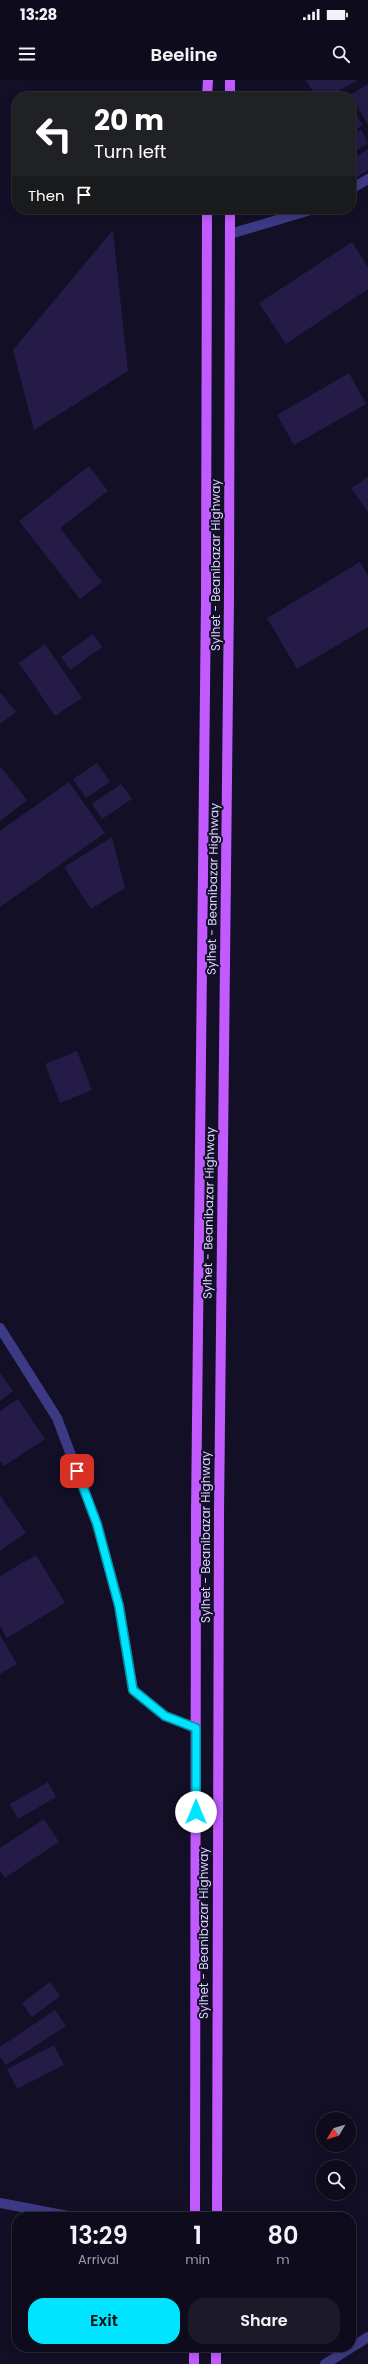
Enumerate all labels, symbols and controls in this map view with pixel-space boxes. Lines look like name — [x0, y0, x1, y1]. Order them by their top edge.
text: 13:28 — [20, 4, 57, 25]
text: Beeline — [151, 42, 217, 67]
icon: menu — [16, 43, 38, 65]
icon: search — [330, 43, 352, 65]
text: 20 m — [94, 101, 164, 140]
icon: left — [28, 108, 80, 160]
text: Turn left — [94, 139, 166, 164]
icon: arrive — [73, 184, 95, 206]
text: Then — [28, 185, 65, 206]
street label: Sylhet - Beanibazar Highway — [207, 479, 224, 651]
street label: Sylhet - Beanibazar Highway — [203, 803, 223, 975]
street label: Sylhet - Beanibazar Highway — [199, 1127, 219, 1299]
street label: Sylhet - Beanibazar Highway — [197, 1451, 214, 1623]
pin — [60, 1454, 94, 1488]
icon: arrive — [66, 1460, 88, 1482]
position arrow — [175, 1791, 217, 1833]
street label: Sylhet - Beanibazar Highway — [195, 1847, 212, 2019]
north arrow — [316, 2112, 356, 2152]
map controls — [316, 2112, 356, 2200]
button: search — [316, 2160, 356, 2200]
text: 13:29 — [69, 2219, 128, 2252]
text: 1 — [193, 2219, 202, 2252]
text: 80 — [268, 2219, 299, 2252]
text: Arrival — [78, 2250, 119, 2269]
text: min — [185, 2250, 210, 2269]
text: m — [276, 2250, 290, 2269]
button: Exit — [28, 2298, 180, 2344]
button: Share — [188, 2298, 340, 2344]

